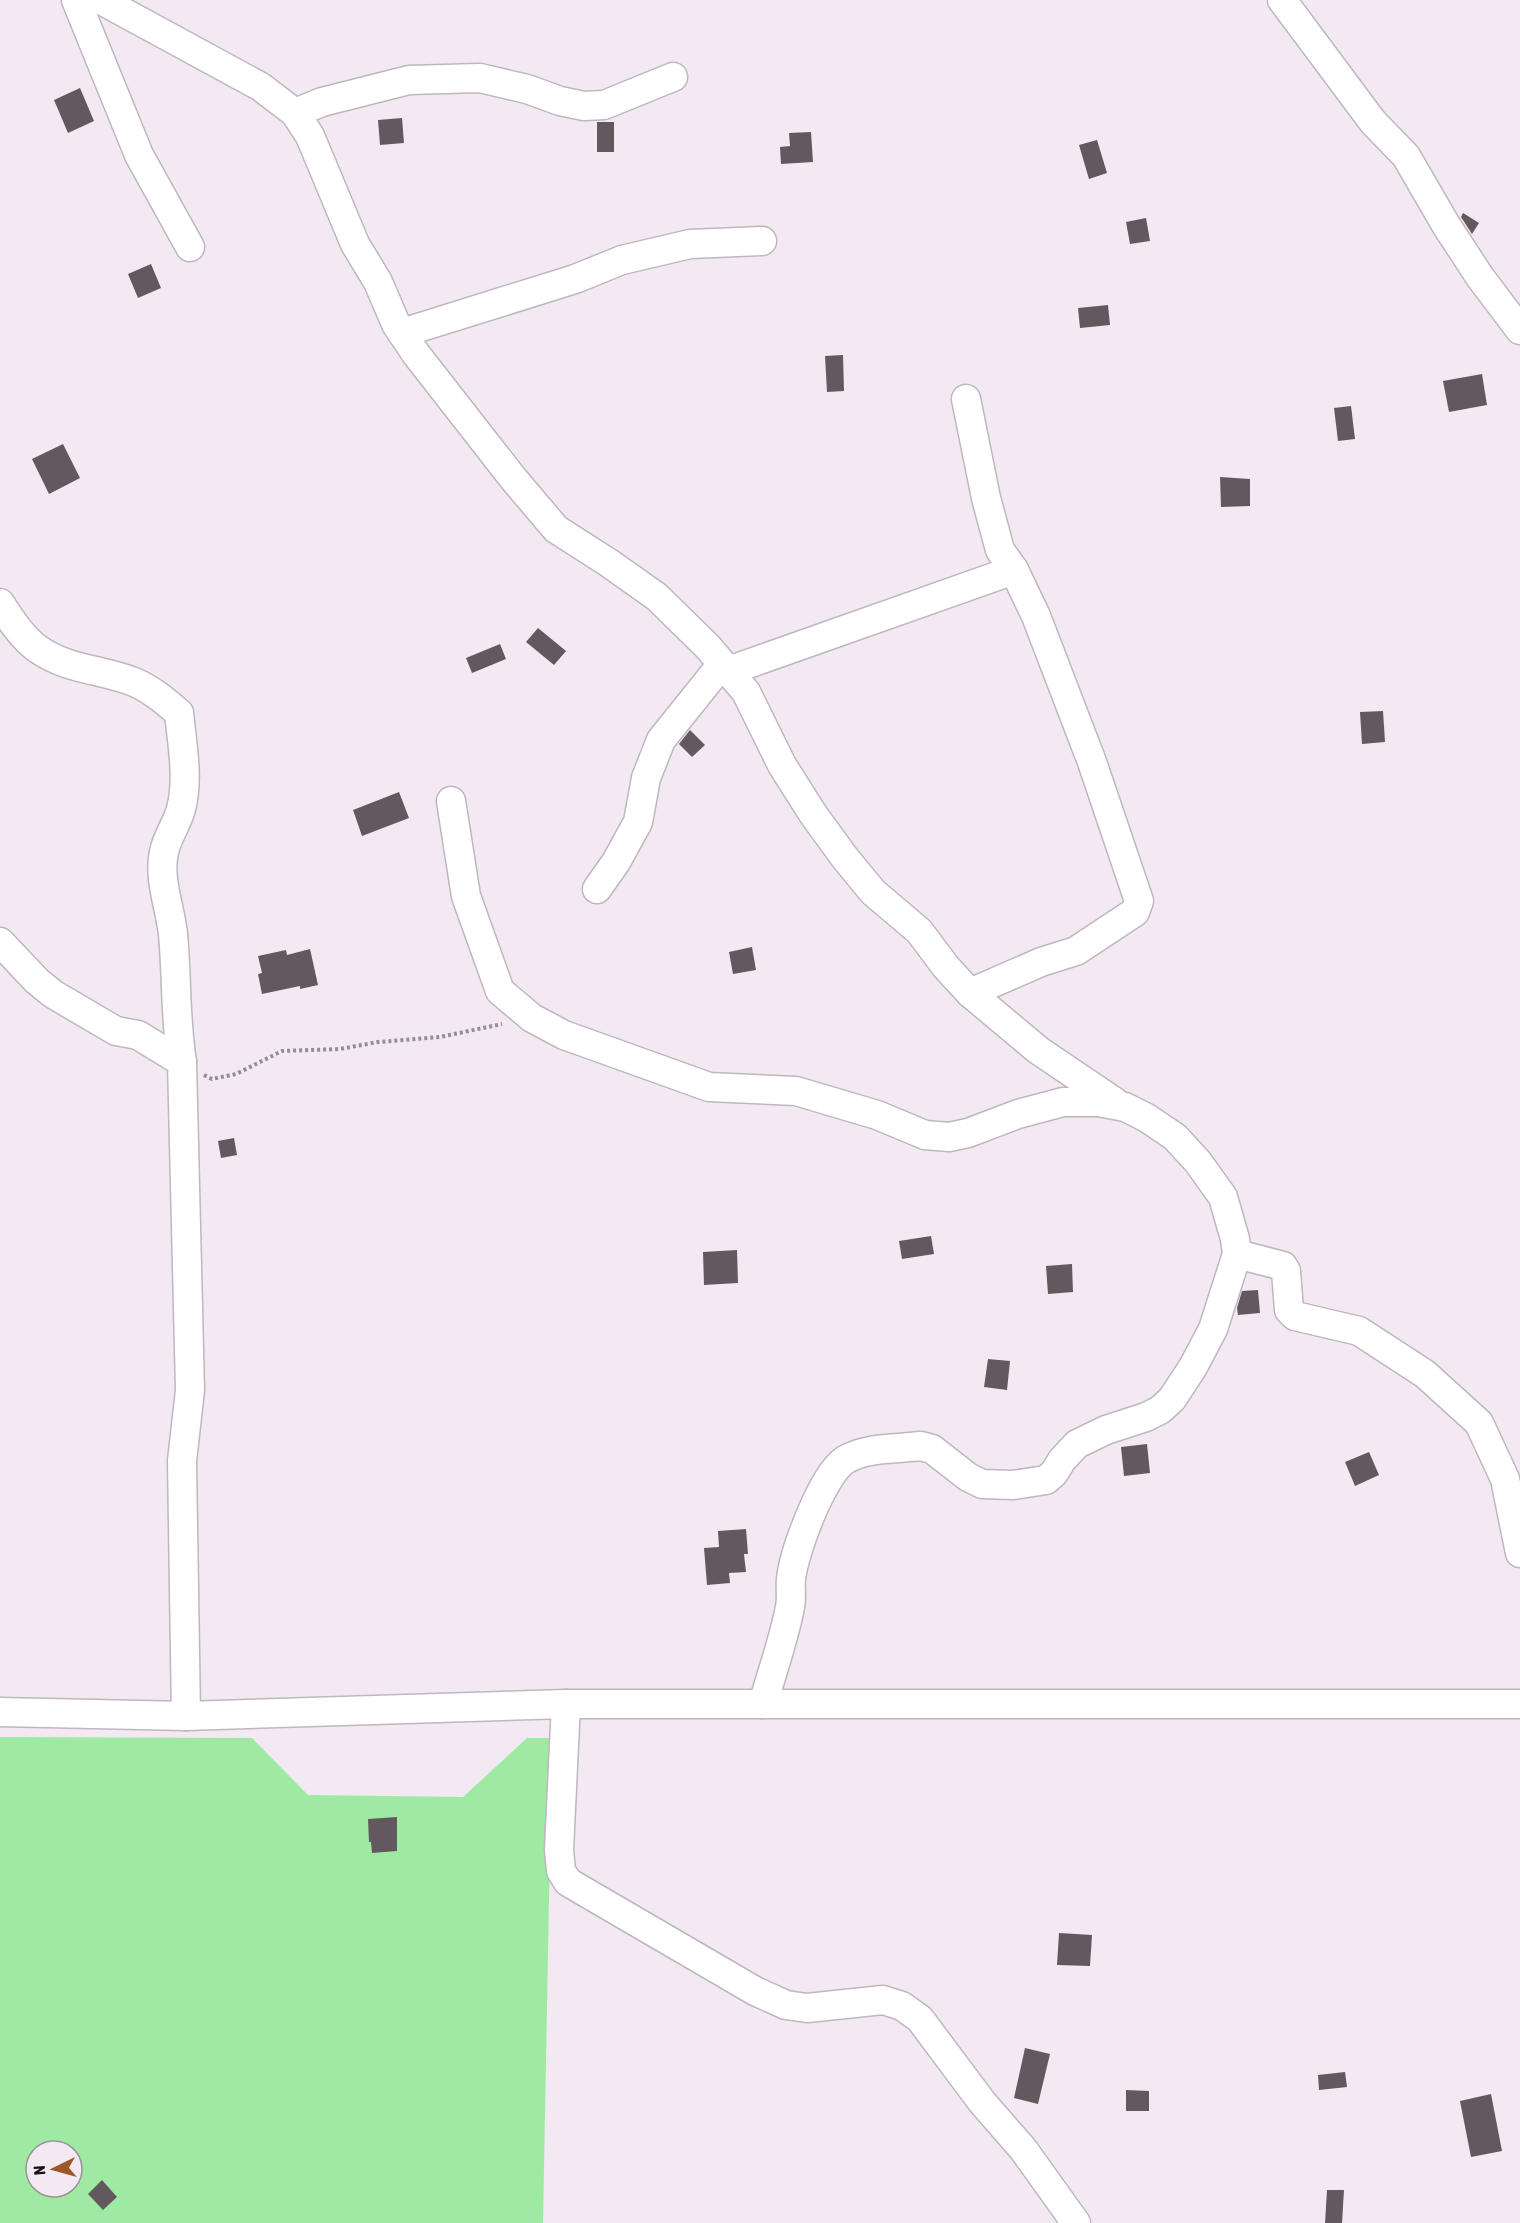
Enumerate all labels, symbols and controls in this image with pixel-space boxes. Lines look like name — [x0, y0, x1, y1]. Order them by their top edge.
north arrow — [24, 2139, 84, 2199]
text: N — [30, 2165, 48, 2176]

